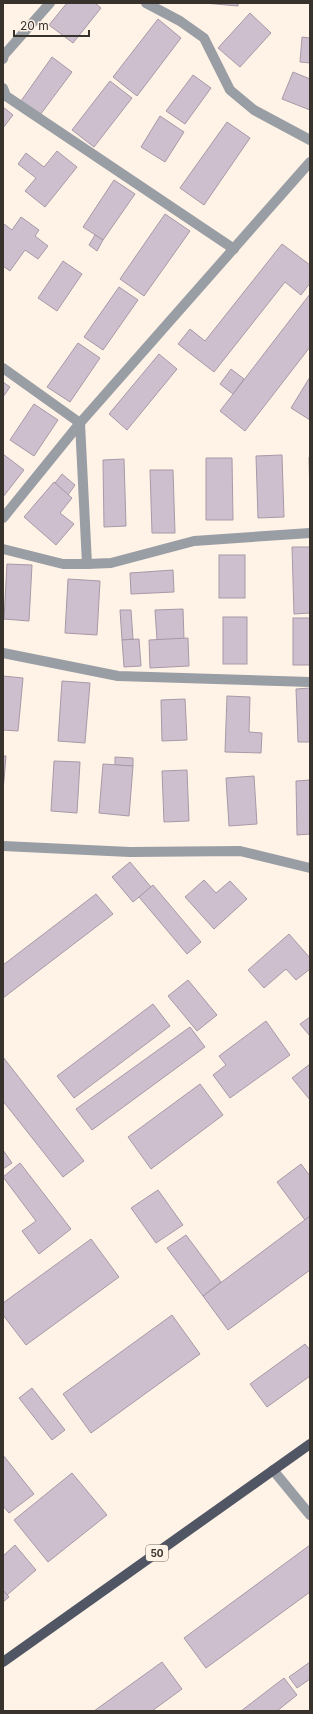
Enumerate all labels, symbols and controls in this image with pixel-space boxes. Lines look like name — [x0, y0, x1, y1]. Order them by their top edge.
scale bar — [14, 12, 89, 38]
text: 20 m — [20, 18, 49, 33]
road number: 50 — [146, 1545, 168, 1561]

